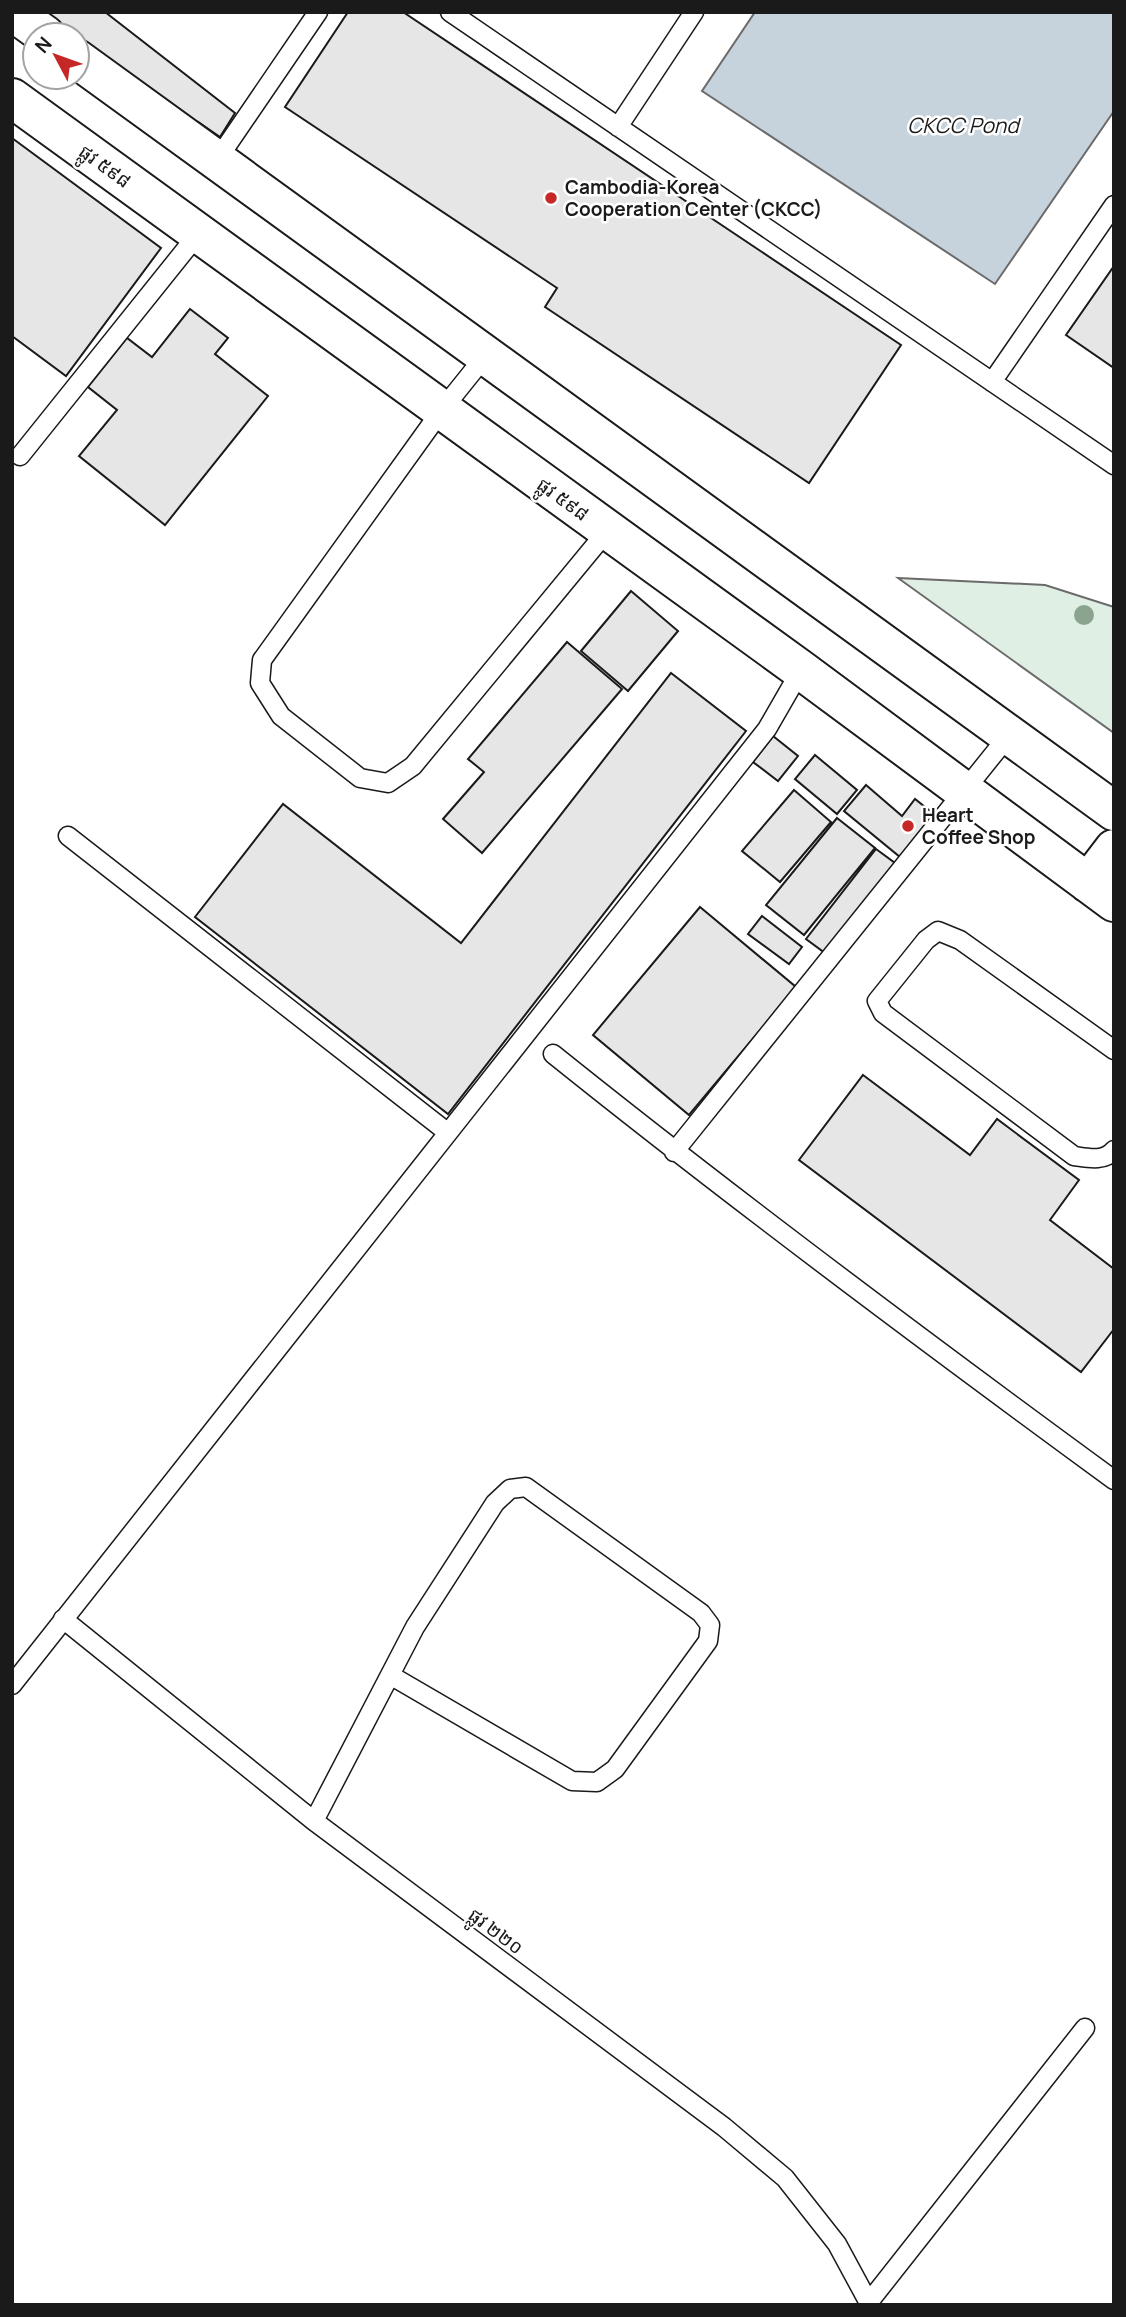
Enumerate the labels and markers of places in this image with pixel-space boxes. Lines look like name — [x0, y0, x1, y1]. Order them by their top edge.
place label: Cambodia-Korea Cooperation Center (CKCC) — [565, 174, 822, 222]
marker: Cambodia-Korea Cooperation Center (CKCC) — [543, 190, 559, 206]
place label: Heart Coffee Shop — [922, 802, 1035, 850]
marker: Heart Coffee Shop — [900, 818, 916, 834]

